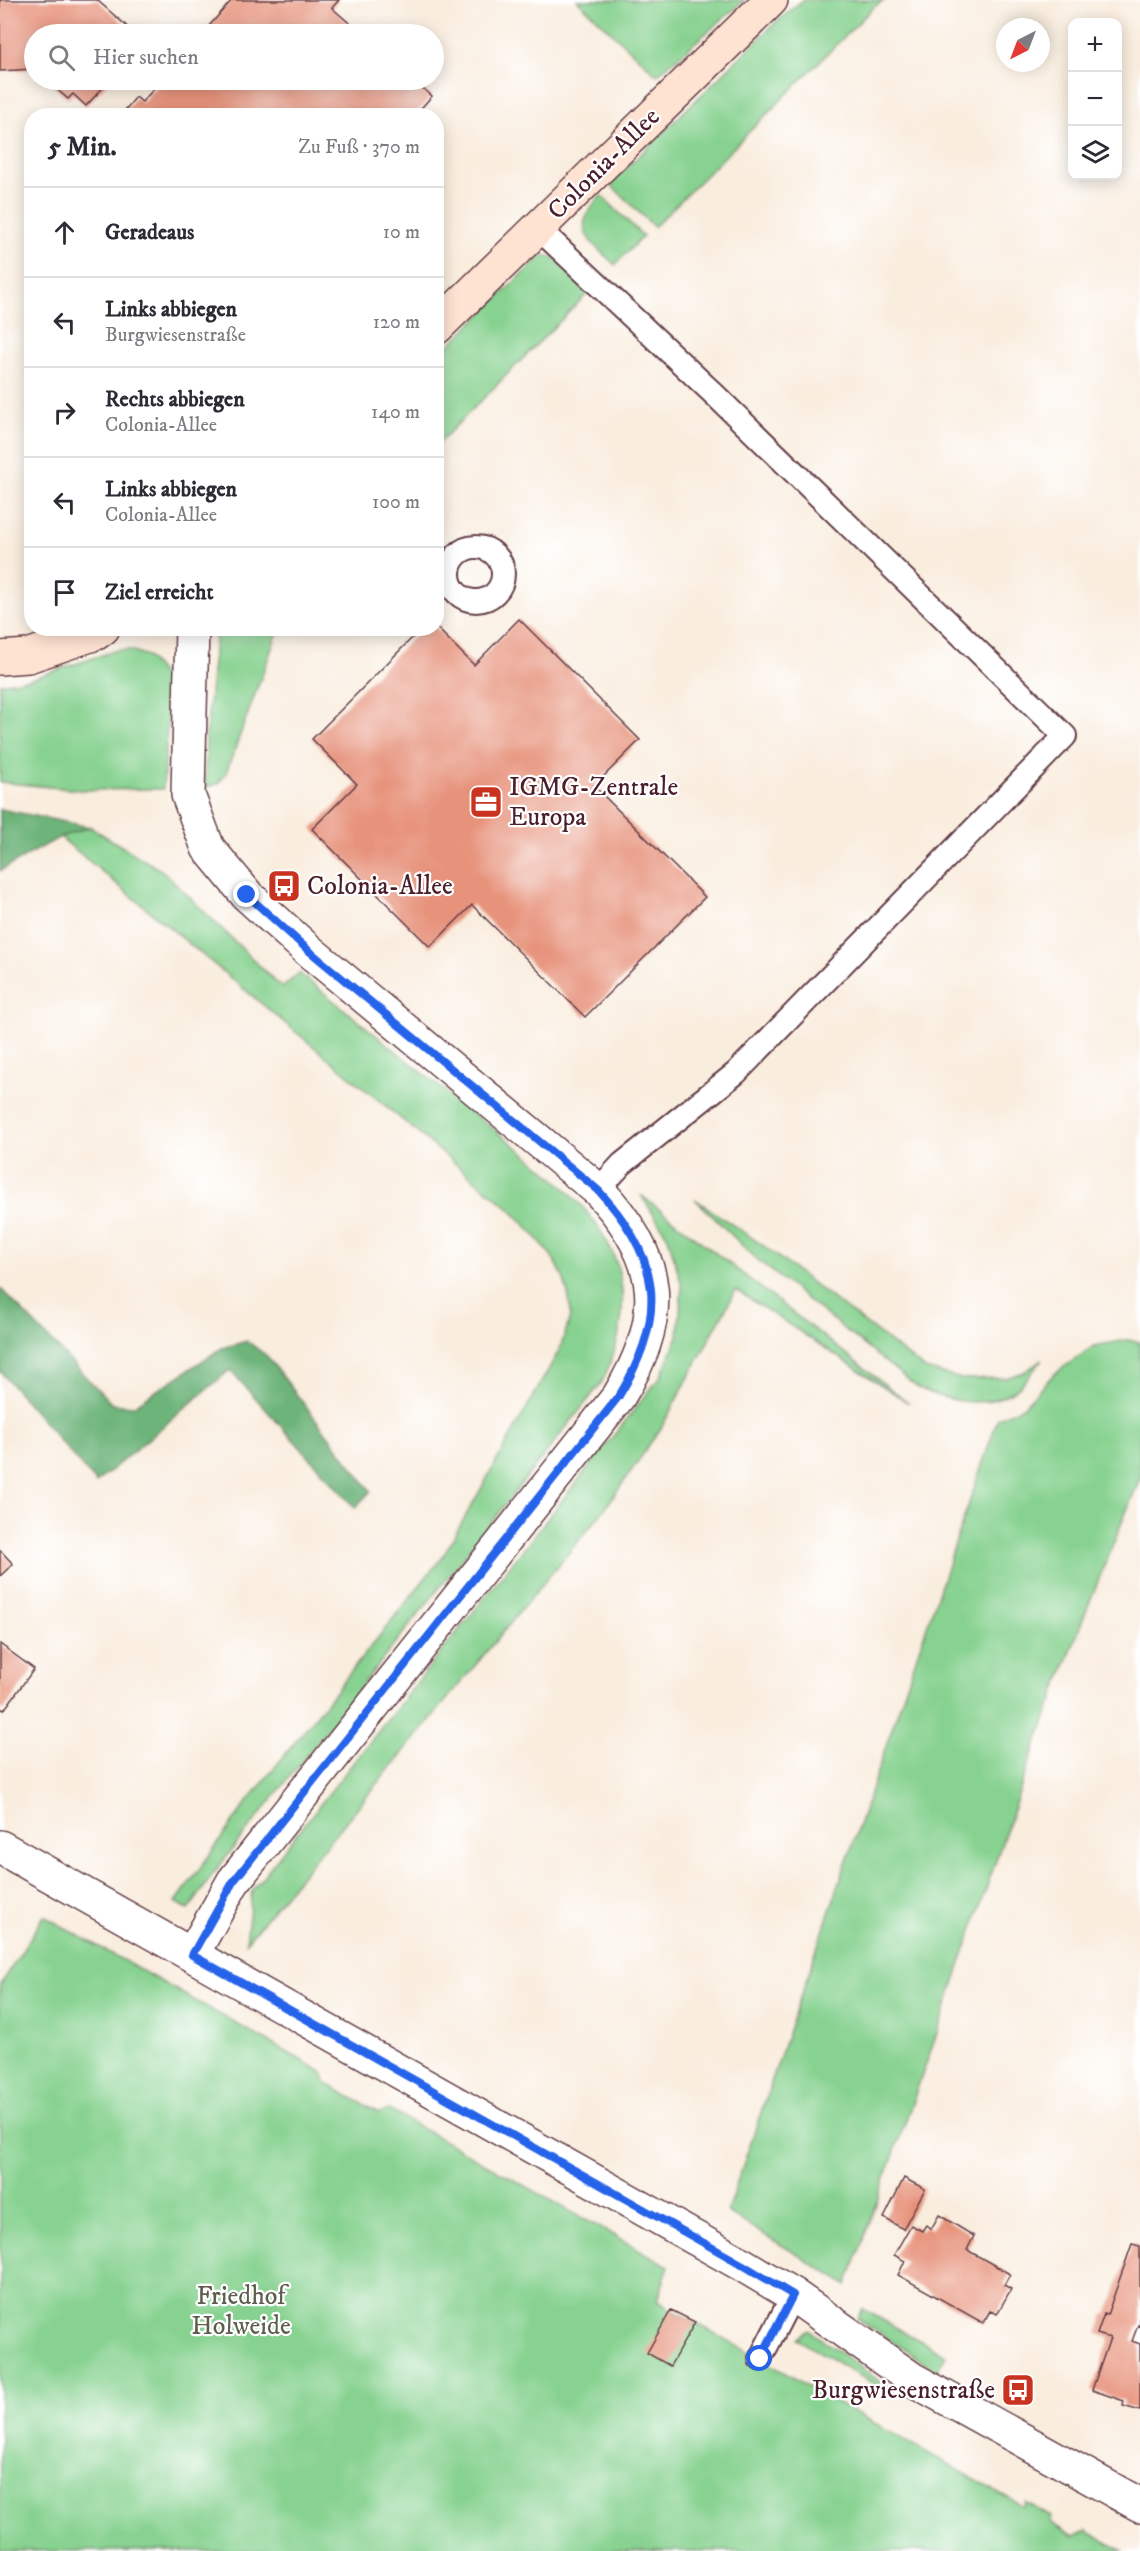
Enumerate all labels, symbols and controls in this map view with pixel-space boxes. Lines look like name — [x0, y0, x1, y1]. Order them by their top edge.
north arrow — [996, 18, 1050, 72]
map controls — [1068, 18, 1122, 180]
button: + — [1068, 18, 1122, 72]
search box — [24, 24, 444, 90]
icon: search — [45, 41, 78, 74]
text: Hier suchen — [93, 44, 199, 71]
button: − — [1068, 72, 1122, 126]
street label: Colonia-Allee — [541, 101, 667, 227]
button: layers — [1068, 126, 1122, 180]
text: 5 Min. — [48, 131, 117, 164]
text: Zu Fuß · 370 m — [298, 135, 420, 160]
icon: ahead — [48, 216, 81, 249]
text: Geradeaus — [105, 219, 194, 246]
text: 10 m — [383, 220, 420, 245]
text: Links abbiegen — [105, 296, 237, 323]
icon: left — [48, 306, 81, 339]
text: 120 m — [373, 310, 420, 335]
text: Burgwiesenstraße — [105, 323, 246, 348]
text: Rechts abbiegen — [105, 386, 245, 413]
icon: right — [48, 396, 81, 429]
text: 140 m — [371, 400, 420, 425]
text: Colonia-Allee — [105, 413, 217, 438]
text: Links abbiegen — [105, 476, 237, 503]
icon: left — [48, 486, 81, 519]
text: 100 m — [372, 490, 420, 515]
text: Colonia-Allee — [105, 503, 217, 528]
icon: arrive — [48, 576, 81, 609]
text: Ziel erreicht — [105, 579, 213, 606]
place label: IGMG-Zentrale Europa — [509, 771, 678, 834]
office icon: IGMG-Zentrale Europa — [468, 784, 504, 820]
bus stop icon: Colonia-Allee — [266, 868, 302, 904]
place label: Colonia-Allee — [307, 870, 453, 903]
route end — [233, 881, 259, 907]
park label: Friedhof Holweide — [191, 2280, 291, 2343]
route start — [746, 2345, 772, 2371]
bus stop icon: Burgwiesenstraße — [1000, 2372, 1036, 2408]
place label: Burgwiesenstraße — [812, 2374, 995, 2407]

